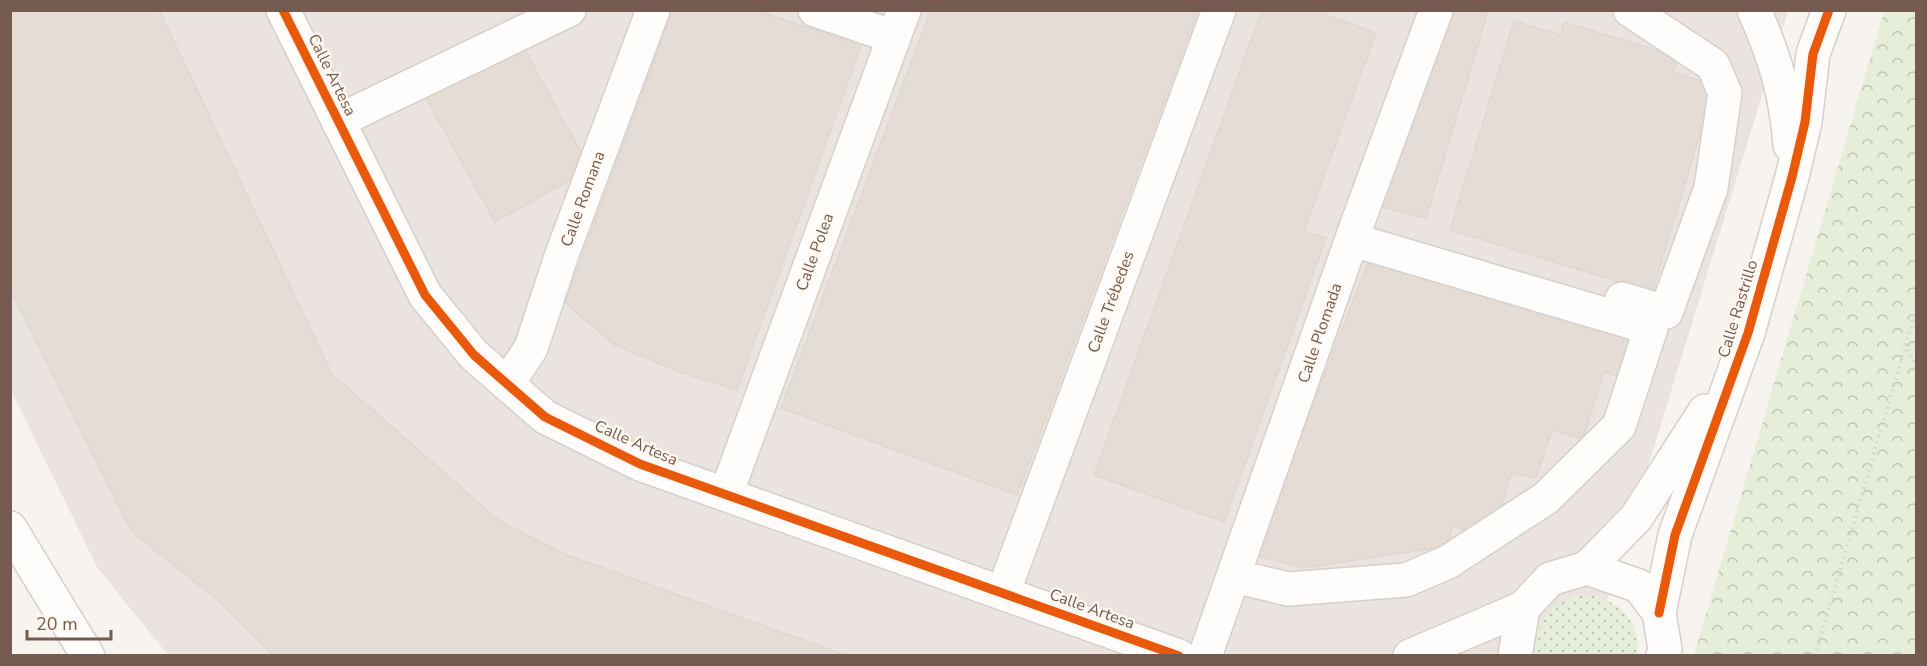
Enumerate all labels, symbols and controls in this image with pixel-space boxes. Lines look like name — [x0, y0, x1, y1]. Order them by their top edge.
street label: Calle Artesa — [303, 30, 361, 120]
street label: Calle Romana — [556, 148, 610, 250]
street label: Calle Polea — [791, 210, 839, 294]
street label: Calle Trébedes — [1082, 248, 1140, 356]
street label: Calle Rastrillo — [1713, 257, 1763, 361]
street label: Calle Plomada — [1293, 280, 1347, 386]
street label: Calle Artesa — [591, 415, 681, 471]
street label: Calle Artesa — [1046, 583, 1138, 635]
scale bar — [27, 603, 111, 641]
text: 20 m — [36, 612, 78, 636]

